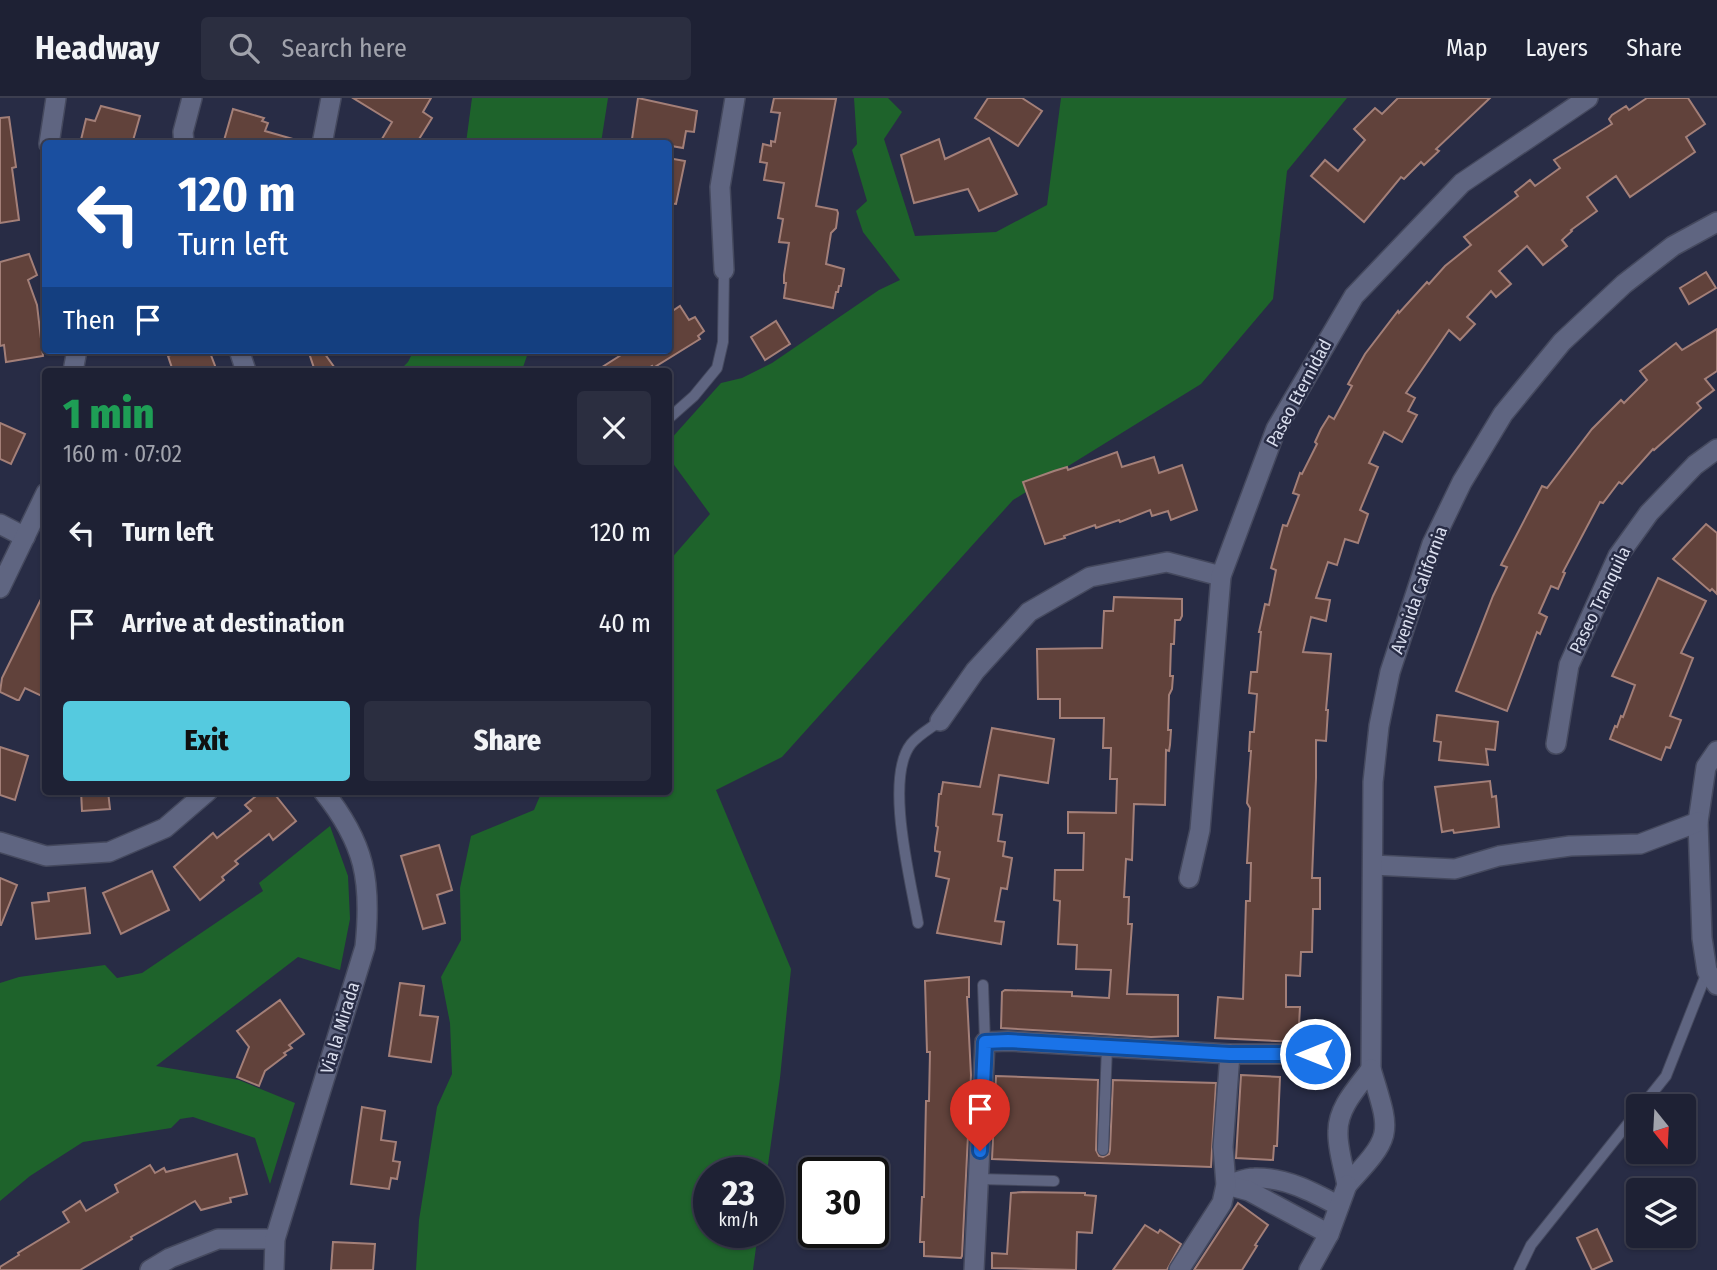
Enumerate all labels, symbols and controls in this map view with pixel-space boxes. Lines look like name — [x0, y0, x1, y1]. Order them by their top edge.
search box — [201, 17, 691, 80]
text: Headway — [35, 28, 159, 68]
icon: search — [225, 29, 263, 67]
text: Search here — [281, 33, 407, 64]
text: Map — [1446, 34, 1488, 62]
text: Layers — [1526, 34, 1588, 62]
text: Share — [1626, 34, 1682, 62]
text: 120 m — [178, 165, 296, 224]
icon: left — [63, 168, 154, 259]
text: Turn left — [178, 225, 288, 263]
icon: arrive — [129, 301, 167, 339]
text: Then — [63, 305, 115, 336]
street label: Paseo Eternidad — [1261, 335, 1337, 451]
text: 1 min — [63, 389, 154, 439]
button: close — [577, 391, 651, 465]
text: 160 m · 07:02 — [63, 440, 182, 468]
icon: left — [63, 514, 101, 552]
text: Turn left — [122, 517, 214, 548]
text: 120 m — [590, 517, 651, 548]
street label: Avenida California — [1386, 523, 1452, 657]
street label: Paseo Tranquila — [1565, 543, 1635, 657]
icon: arrive — [63, 605, 101, 643]
text: Arrive at destination — [122, 608, 345, 639]
text: 40 m — [599, 608, 651, 639]
button: Exit — [63, 701, 350, 781]
button: Share — [364, 701, 651, 781]
street label: Via la Mirada — [316, 979, 364, 1077]
position arrow — [1278, 1017, 1352, 1091]
pin — [950, 1079, 1010, 1151]
icon: arrive — [961, 1090, 999, 1128]
north arrow — [1626, 1094, 1696, 1164]
map controls — [1626, 1094, 1696, 1248]
speed limit sign: 30 — [798, 1157, 889, 1248]
text: 23 — [722, 1172, 755, 1214]
button: layers — [1626, 1178, 1696, 1248]
text: km/h — [718, 1209, 759, 1231]

